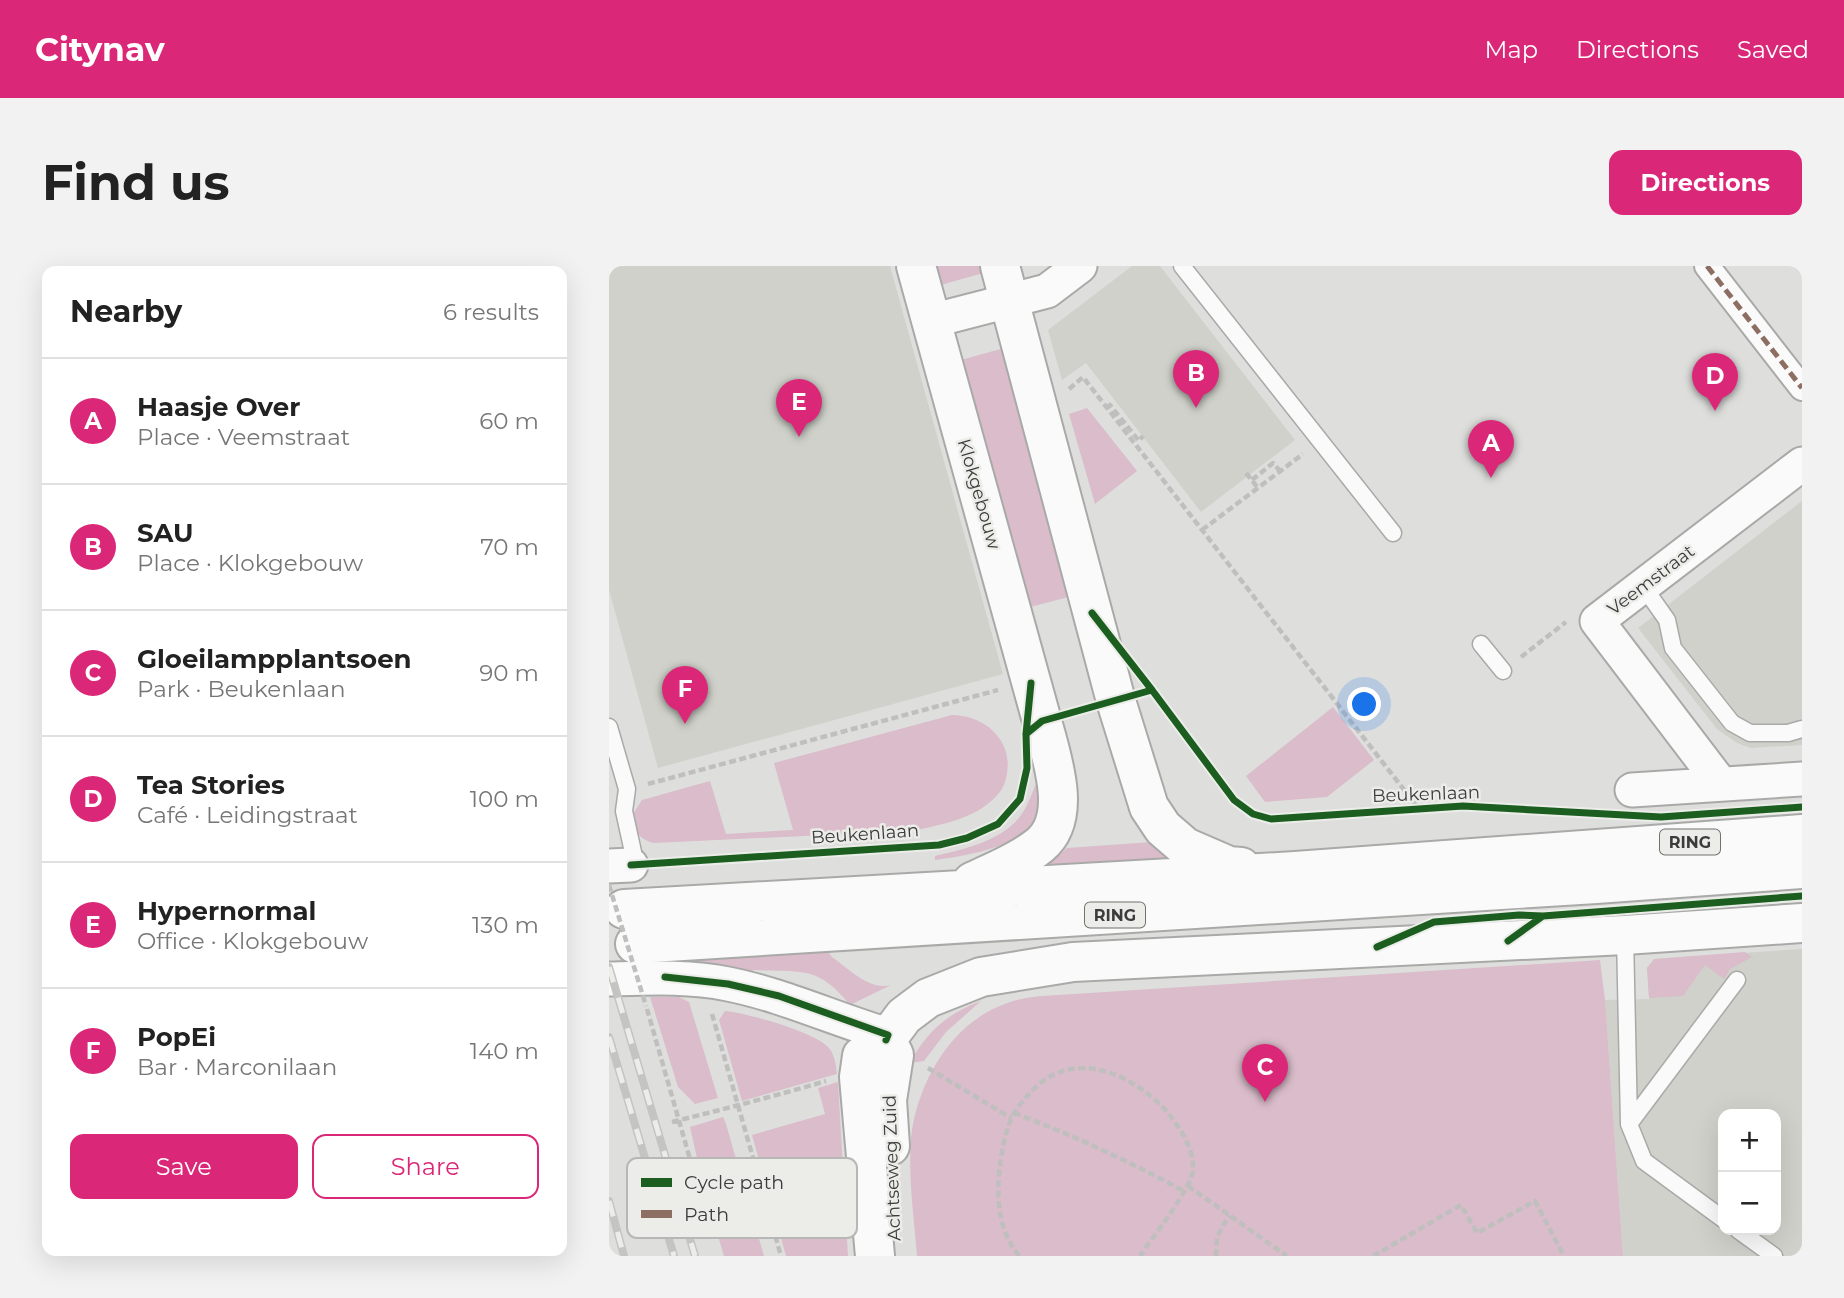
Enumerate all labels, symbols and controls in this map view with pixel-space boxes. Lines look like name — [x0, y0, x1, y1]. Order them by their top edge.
text: Citynav — [35, 29, 165, 69]
text: Map — [1485, 35, 1538, 64]
text: Directions — [1576, 35, 1699, 64]
text: Saved — [1737, 35, 1809, 64]
button: Directions — [1609, 150, 1802, 215]
text: Find us — [42, 153, 230, 212]
text: Nearby — [70, 293, 182, 330]
text: 6 results — [443, 298, 539, 326]
pin: B — [1173, 350, 1219, 408]
pin: D — [1692, 353, 1738, 411]
pin: E — [776, 379, 822, 437]
text: Haasje Over — [137, 391, 300, 423]
text: A — [84, 407, 102, 435]
text: 60 m — [479, 407, 539, 435]
pin: A — [1468, 420, 1514, 478]
text: Place · Veemstraat — [137, 423, 350, 451]
street label: Klokgebouw — [953, 436, 1005, 552]
text: SAU — [137, 517, 194, 549]
text: B — [84, 533, 102, 561]
text: 70 m — [480, 533, 539, 561]
street label: Veemstraat — [1603, 540, 1699, 620]
text: Place · Klokgebouw — [137, 549, 363, 577]
text: Gloeilampplantsoen — [137, 643, 412, 675]
text: C — [85, 659, 101, 687]
text: 90 m — [479, 659, 539, 687]
pin: F — [662, 666, 708, 724]
text: Park · Beukenlaan — [137, 675, 346, 703]
your location — [1347, 687, 1381, 721]
text: Tea Stories — [137, 769, 285, 801]
street label: Beukenlaan — [1372, 781, 1480, 807]
text: D — [84, 785, 103, 813]
text: 100 m — [470, 785, 539, 813]
text: Café · Leidingstraat — [137, 801, 358, 829]
street label: Beukenlaan — [810, 819, 920, 849]
road number: RING — [1660, 830, 1720, 855]
text: Hypernormal — [137, 895, 316, 927]
road number: RING — [1085, 902, 1145, 928]
text: E — [85, 911, 101, 939]
text: 130 m — [472, 911, 539, 939]
text: Office · Klokgebouw — [137, 927, 368, 955]
text: PopEi — [137, 1021, 216, 1053]
text: F — [86, 1037, 100, 1065]
text: 140 m — [470, 1037, 539, 1065]
pin: C — [1242, 1044, 1288, 1102]
text: Bar · Marconilaan — [137, 1053, 337, 1081]
street label: Achtseweg Zuid — [878, 1095, 906, 1241]
map controls — [1718, 1109, 1781, 1235]
button: + — [1718, 1109, 1781, 1172]
button: Save — [70, 1134, 298, 1199]
button: Share — [312, 1134, 539, 1199]
legend — [627, 1158, 857, 1238]
text: Cycle path — [684, 1171, 784, 1194]
button: − — [1718, 1172, 1781, 1235]
text: Path — [684, 1203, 729, 1226]

